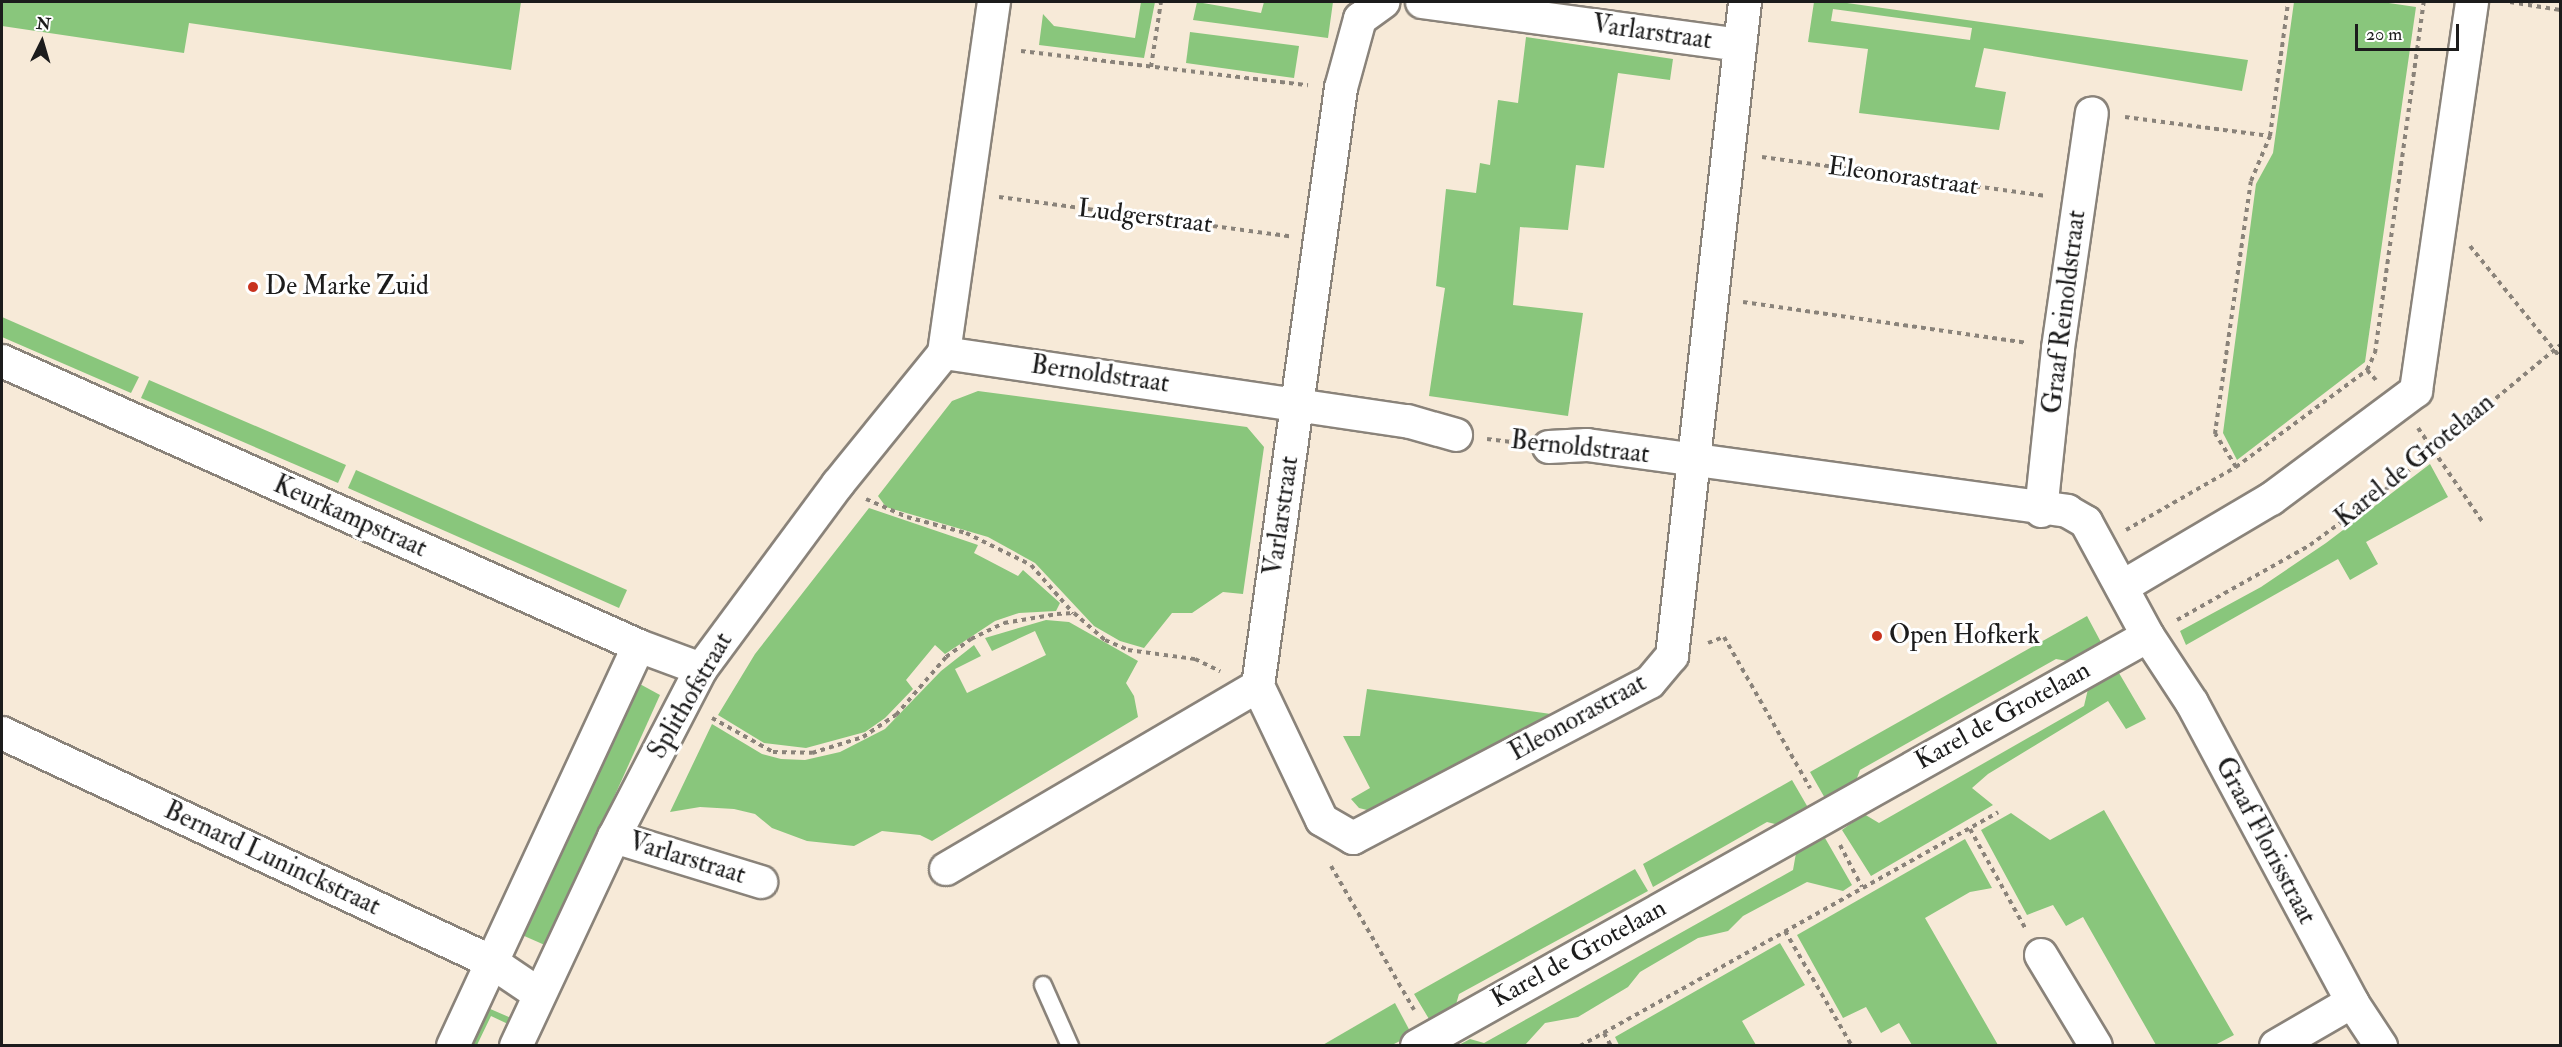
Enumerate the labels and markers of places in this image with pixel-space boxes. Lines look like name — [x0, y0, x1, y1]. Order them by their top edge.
place label: De Marke Zuid — [265, 271, 429, 303]
marker: De Marke Zuid — [246, 280, 260, 294]
place label: Open Hofkerk — [1889, 620, 2040, 652]
marker: Open Hofkerk — [1870, 629, 1884, 643]

